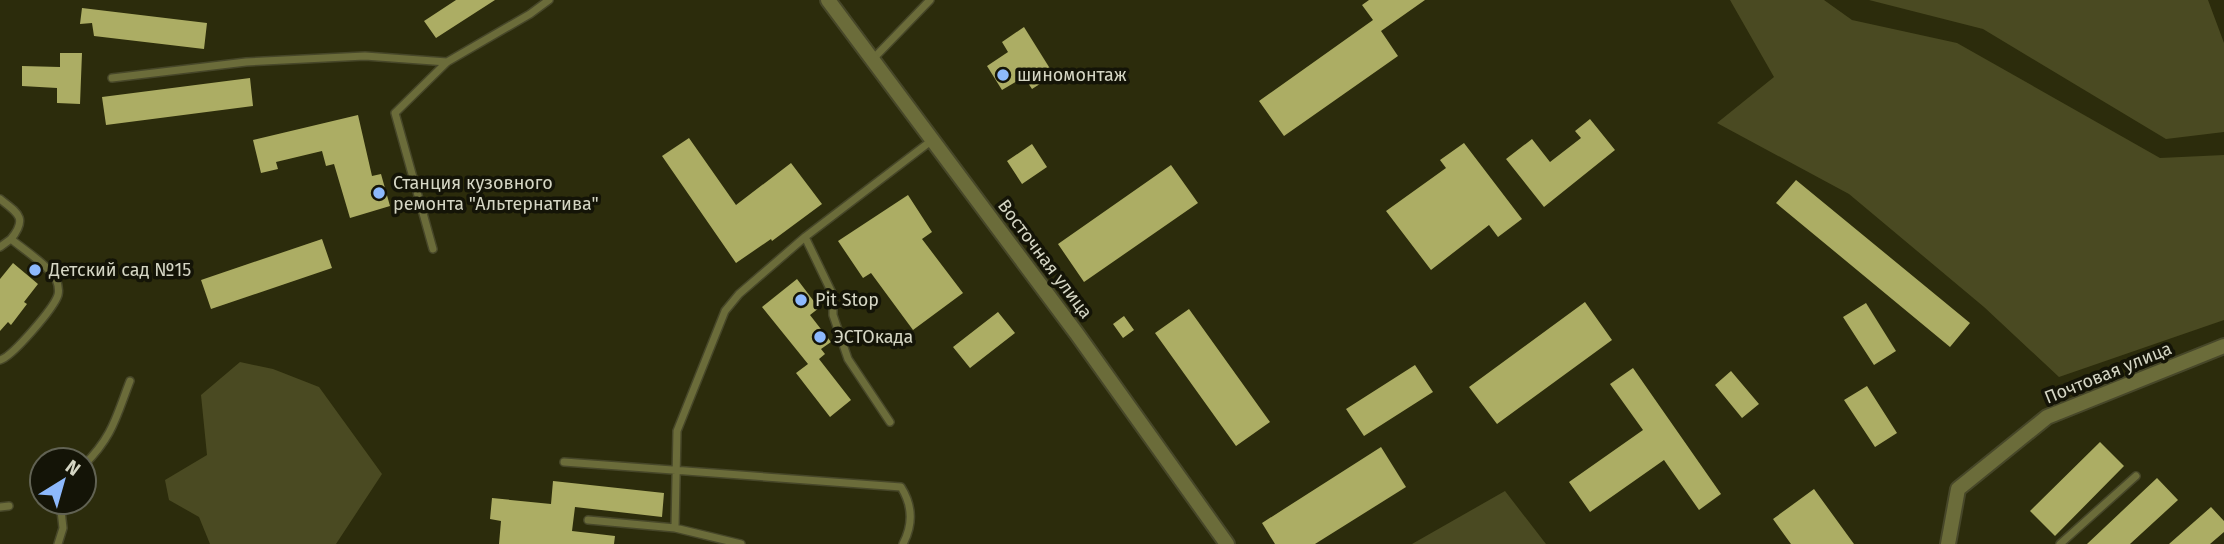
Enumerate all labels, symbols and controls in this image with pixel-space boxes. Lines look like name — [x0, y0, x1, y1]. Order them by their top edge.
place label: шиномонтаж — [1017, 64, 1127, 86]
marker: шиномонтаж — [995, 67, 1011, 83]
place label: Станция кузовного ремонта "Альтернатива" — [393, 172, 599, 215]
marker: Станция кузовного ремонта "Альтернатива" — [371, 185, 387, 201]
street label: Восточная улица — [993, 195, 1097, 323]
place label: Детский сад №15 — [48, 259, 191, 281]
marker: Детский сад №15 — [27, 262, 43, 278]
place label: Pit Stop — [815, 289, 879, 311]
marker: Pit Stop — [793, 292, 809, 308]
place label: ЭСТОкада — [834, 326, 913, 348]
marker: ЭСТОкада — [812, 329, 828, 345]
street label: Почтовая улица — [2041, 337, 2175, 409]
north arrow — [28, 446, 98, 516]
text: N — [61, 455, 85, 481]

